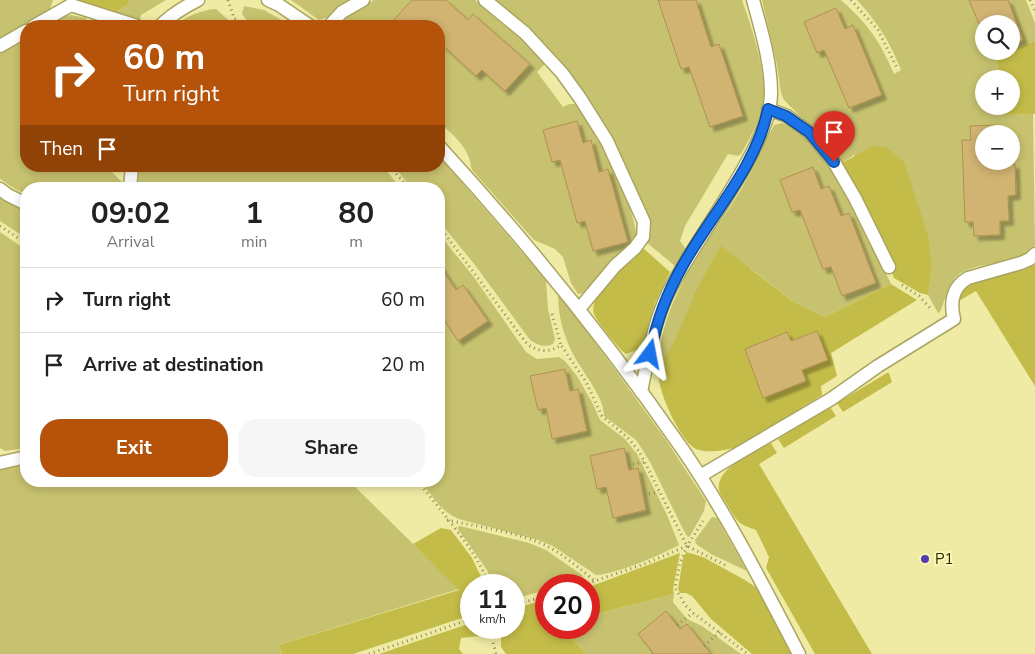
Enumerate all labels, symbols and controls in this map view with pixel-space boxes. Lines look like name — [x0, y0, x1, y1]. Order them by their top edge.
map controls — [975, 15, 1020, 170]
button: search — [975, 15, 1020, 60]
text: 60 m — [123, 34, 205, 81]
icon: right — [40, 40, 105, 105]
button: + — [975, 70, 1020, 115]
text: Turn right — [123, 79, 219, 109]
pin — [813, 111, 855, 162]
icon: arrive — [820, 118, 848, 146]
button: − — [975, 125, 1020, 170]
icon: arrive — [93, 135, 121, 163]
text: Then — [40, 136, 83, 162]
text: 09:02 — [91, 193, 170, 234]
text: 1 — [245, 193, 263, 234]
text: 80 — [338, 193, 374, 234]
text: Arrival — [106, 231, 155, 253]
text: min — [241, 231, 267, 253]
text: m — [349, 231, 363, 253]
icon: right — [40, 286, 68, 314]
text: Turn right — [83, 287, 170, 313]
text: 60 m — [381, 287, 425, 313]
position arrow — [623, 327, 675, 379]
icon: arrive — [40, 351, 68, 379]
text: Arrive at destination — [83, 352, 264, 378]
text: 20 m — [381, 352, 425, 378]
button: Exit — [40, 419, 228, 477]
button: Share — [238, 419, 425, 477]
place label: P1 — [935, 549, 954, 569]
marker: P1 — [919, 553, 931, 565]
speed limit sign: 20 — [535, 574, 600, 639]
text: 11 — [477, 583, 508, 617]
text: km/h — [479, 611, 506, 627]

